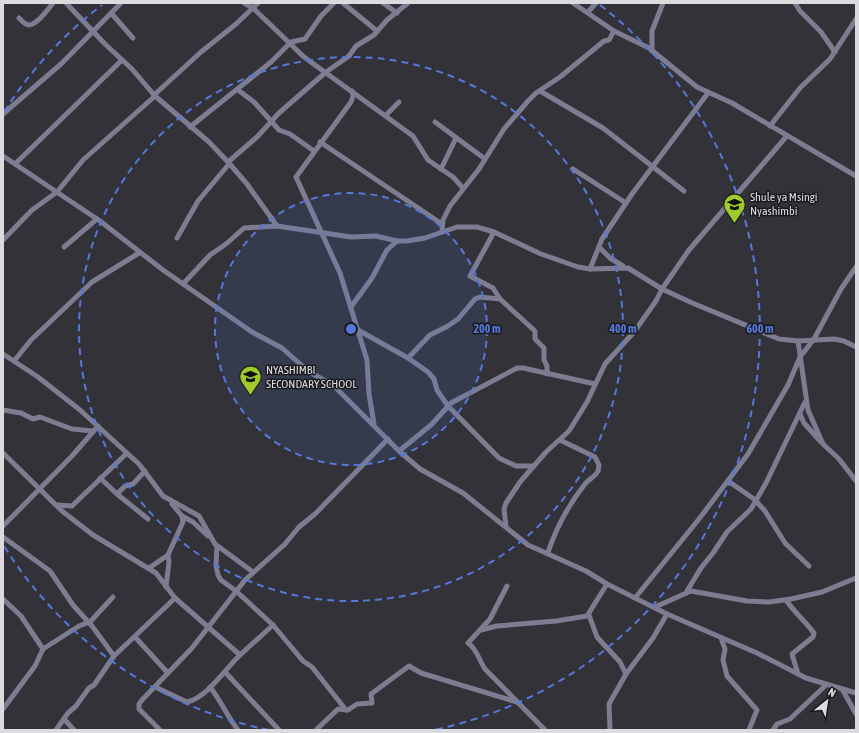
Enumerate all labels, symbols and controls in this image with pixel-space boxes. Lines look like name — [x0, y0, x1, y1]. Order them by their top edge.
place label: Shule ya Msingi Nyashimbi — [750, 190, 818, 218]
school or university icon: Shule ya Msingi Nyashimbi — [721, 191, 747, 224]
centre of rings — [344, 322, 358, 336]
text: 200 m — [473, 322, 501, 336]
text: 400 m — [608, 322, 637, 336]
text: 600 m — [746, 322, 774, 336]
place label: NYASHIMBI SECONDARY SCHOOL — [266, 363, 357, 391]
school or university icon: NYASHIMBI SECONDARY SCHOOL — [238, 364, 264, 397]
north arrow — [807, 681, 847, 721]
text: N — [826, 686, 838, 699]

